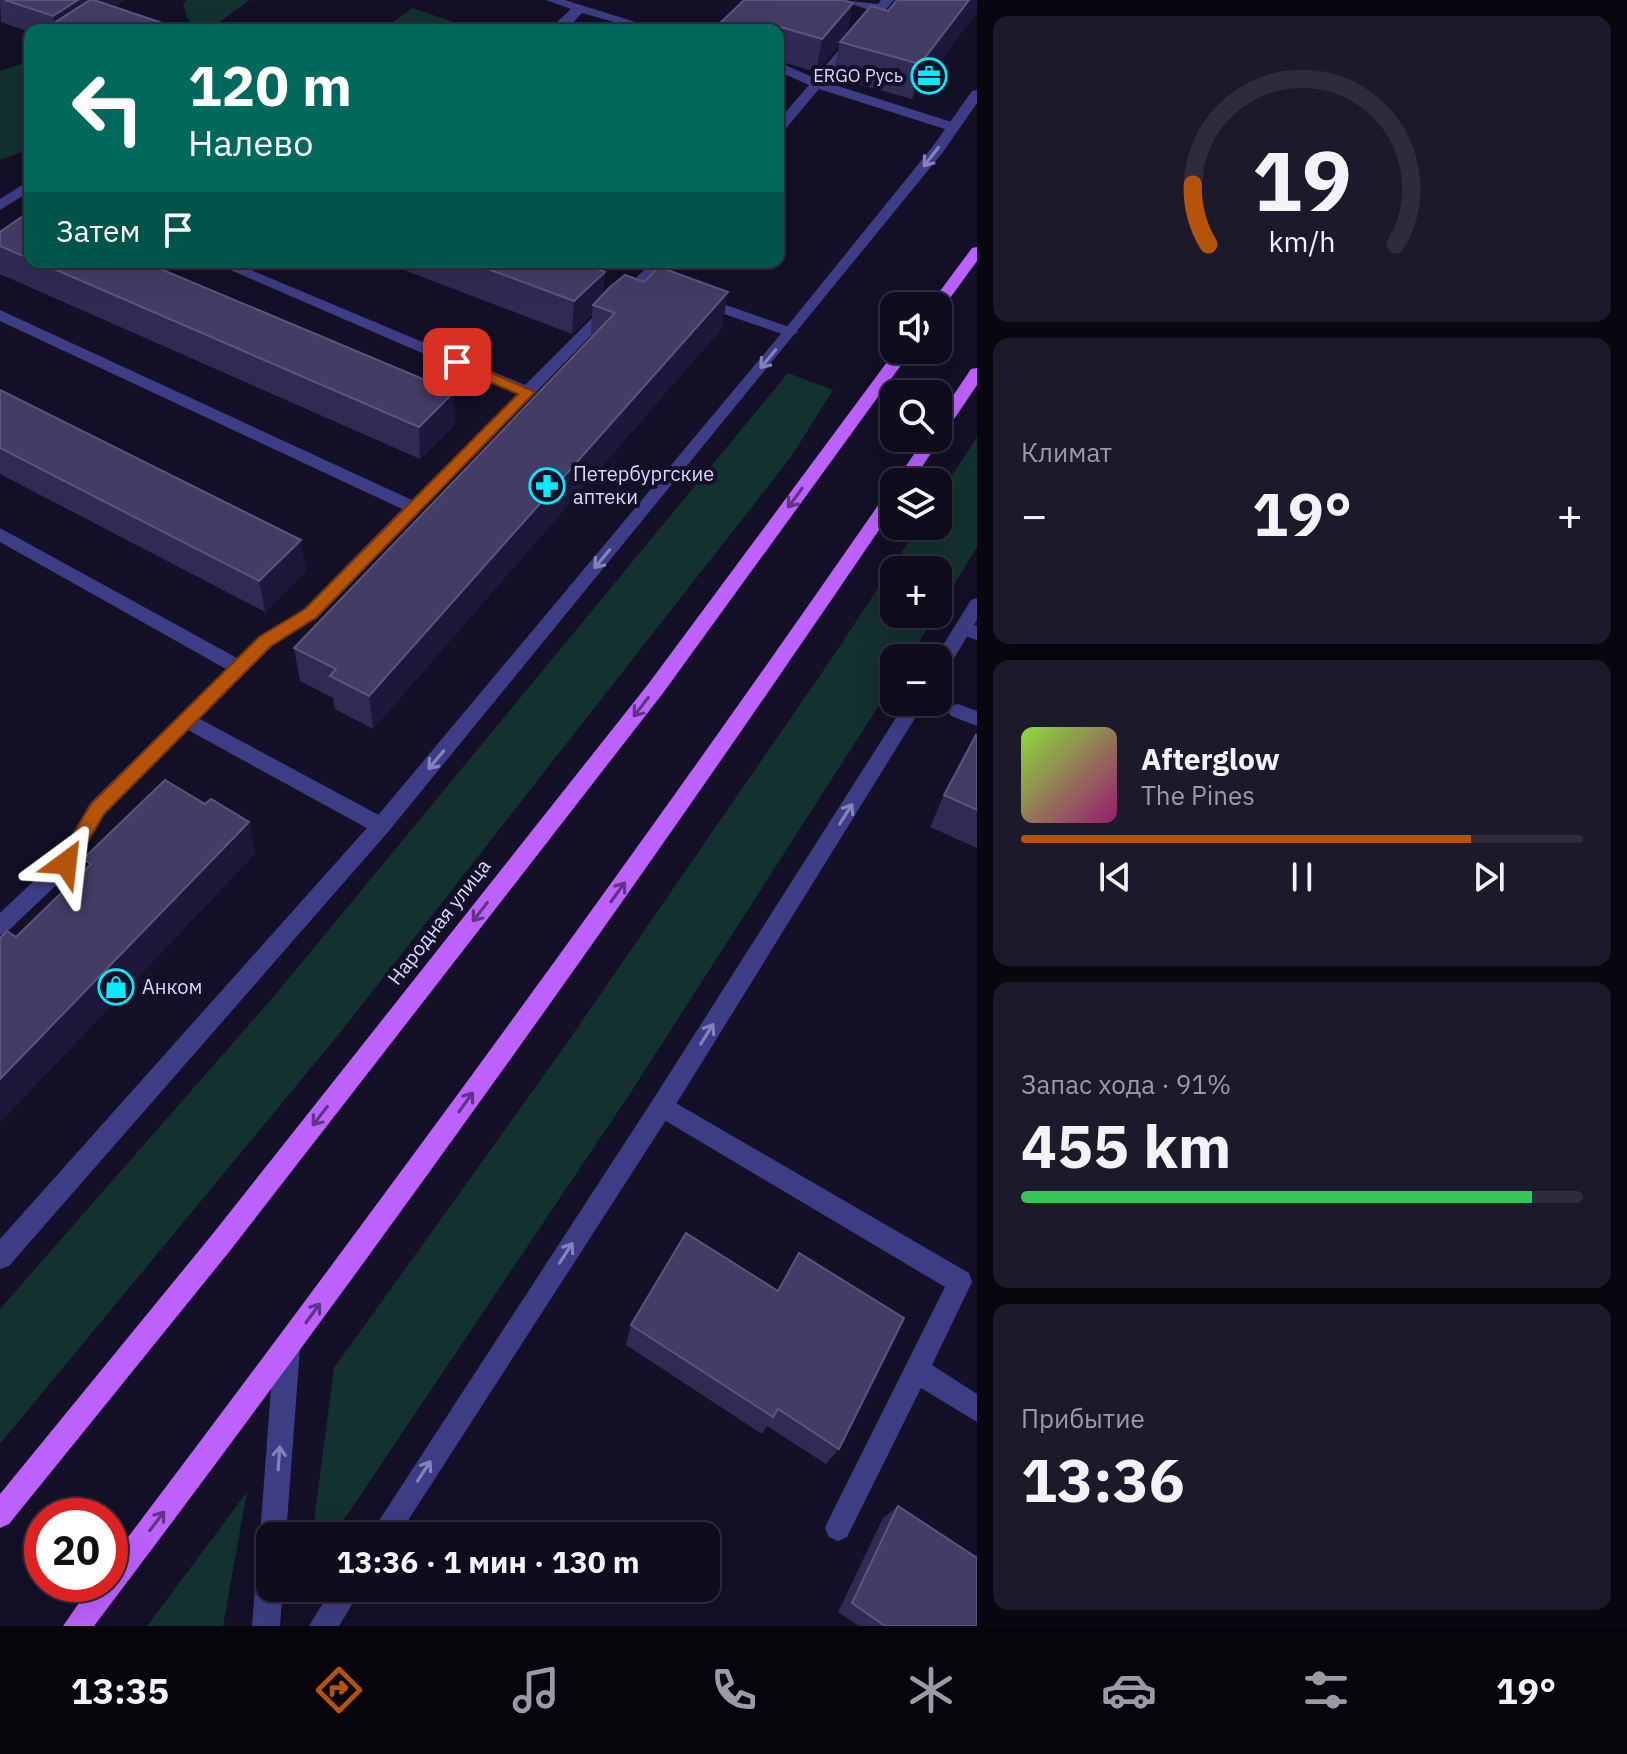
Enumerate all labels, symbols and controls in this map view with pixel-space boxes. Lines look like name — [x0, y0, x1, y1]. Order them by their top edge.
text: 120 m — [188, 49, 352, 121]
icon: left — [56, 56, 160, 160]
office icon: ERGO Русь — [910, 57, 948, 95]
place label: ERGO Русь — [813, 64, 903, 87]
text: Налево — [188, 119, 313, 166]
text: 19 — [1252, 126, 1352, 234]
one-way arrow — [922, 146, 940, 167]
icon: arrive — [156, 208, 200, 252]
text: Затем — [56, 211, 140, 250]
text: km/h — [1268, 223, 1336, 260]
map controls — [880, 292, 952, 716]
button: sound — [880, 292, 952, 364]
pin — [423, 328, 491, 396]
icon: arrive — [435, 340, 479, 384]
one-way arrow — [759, 348, 777, 369]
button: search — [880, 380, 952, 452]
text: Климат — [1021, 435, 1112, 469]
place label: Петербургские аптеки — [573, 460, 714, 510]
pharmacy icon: Петербургские аптеки — [528, 467, 566, 505]
button: layers — [880, 468, 952, 540]
text: 19° — [1252, 474, 1352, 553]
text: − — [1021, 486, 1047, 543]
text: + — [1557, 486, 1583, 543]
one-way arrow — [787, 487, 804, 509]
one-way arrow — [593, 549, 611, 569]
button: + — [880, 556, 952, 628]
button: − — [880, 644, 952, 716]
one-way arrow — [632, 696, 649, 717]
text: Afterglow — [1141, 739, 1280, 778]
one-way arrow — [428, 749, 445, 770]
text: The Pines — [1141, 778, 1255, 812]
one-way arrow — [838, 803, 854, 826]
position arrow — [24, 821, 108, 905]
street label: Народная улица — [381, 853, 496, 990]
icon: previous — [1093, 855, 1137, 899]
icon: pause — [1280, 855, 1324, 899]
icon: next — [1467, 855, 1511, 899]
one-way arrow — [610, 881, 626, 903]
one-way arrow — [472, 901, 489, 922]
shop icon: Анком — [97, 968, 135, 1006]
place label: Анком — [142, 973, 202, 1000]
one-way arrow — [700, 1023, 716, 1046]
text: Запас хода · 91% — [1021, 1067, 1231, 1101]
one-way arrow — [457, 1092, 474, 1113]
one-way arrow — [311, 1105, 328, 1127]
text: 455 km — [1021, 1106, 1231, 1185]
one-way arrow — [559, 1242, 575, 1265]
one-way arrow — [305, 1302, 321, 1324]
text: Прибытие — [1021, 1401, 1145, 1435]
text: 13:36 — [1021, 1440, 1185, 1519]
one-way arrow — [272, 1445, 287, 1472]
one-way arrow — [416, 1460, 433, 1482]
speed limit sign: 20 — [24, 1498, 128, 1602]
one-way arrow — [149, 1510, 165, 1532]
text: 13:36 · 1 мин · 130 m — [336, 1542, 640, 1581]
icon: directions — [311, 1662, 367, 1718]
icon: music — [508, 1662, 564, 1718]
icon: phone — [706, 1662, 762, 1718]
icon: climate — [903, 1662, 959, 1718]
icon: car — [1101, 1662, 1157, 1718]
icon: filters — [1298, 1662, 1354, 1718]
text: 13:35 — [71, 1667, 169, 1714]
text: 19° — [1496, 1667, 1556, 1714]

